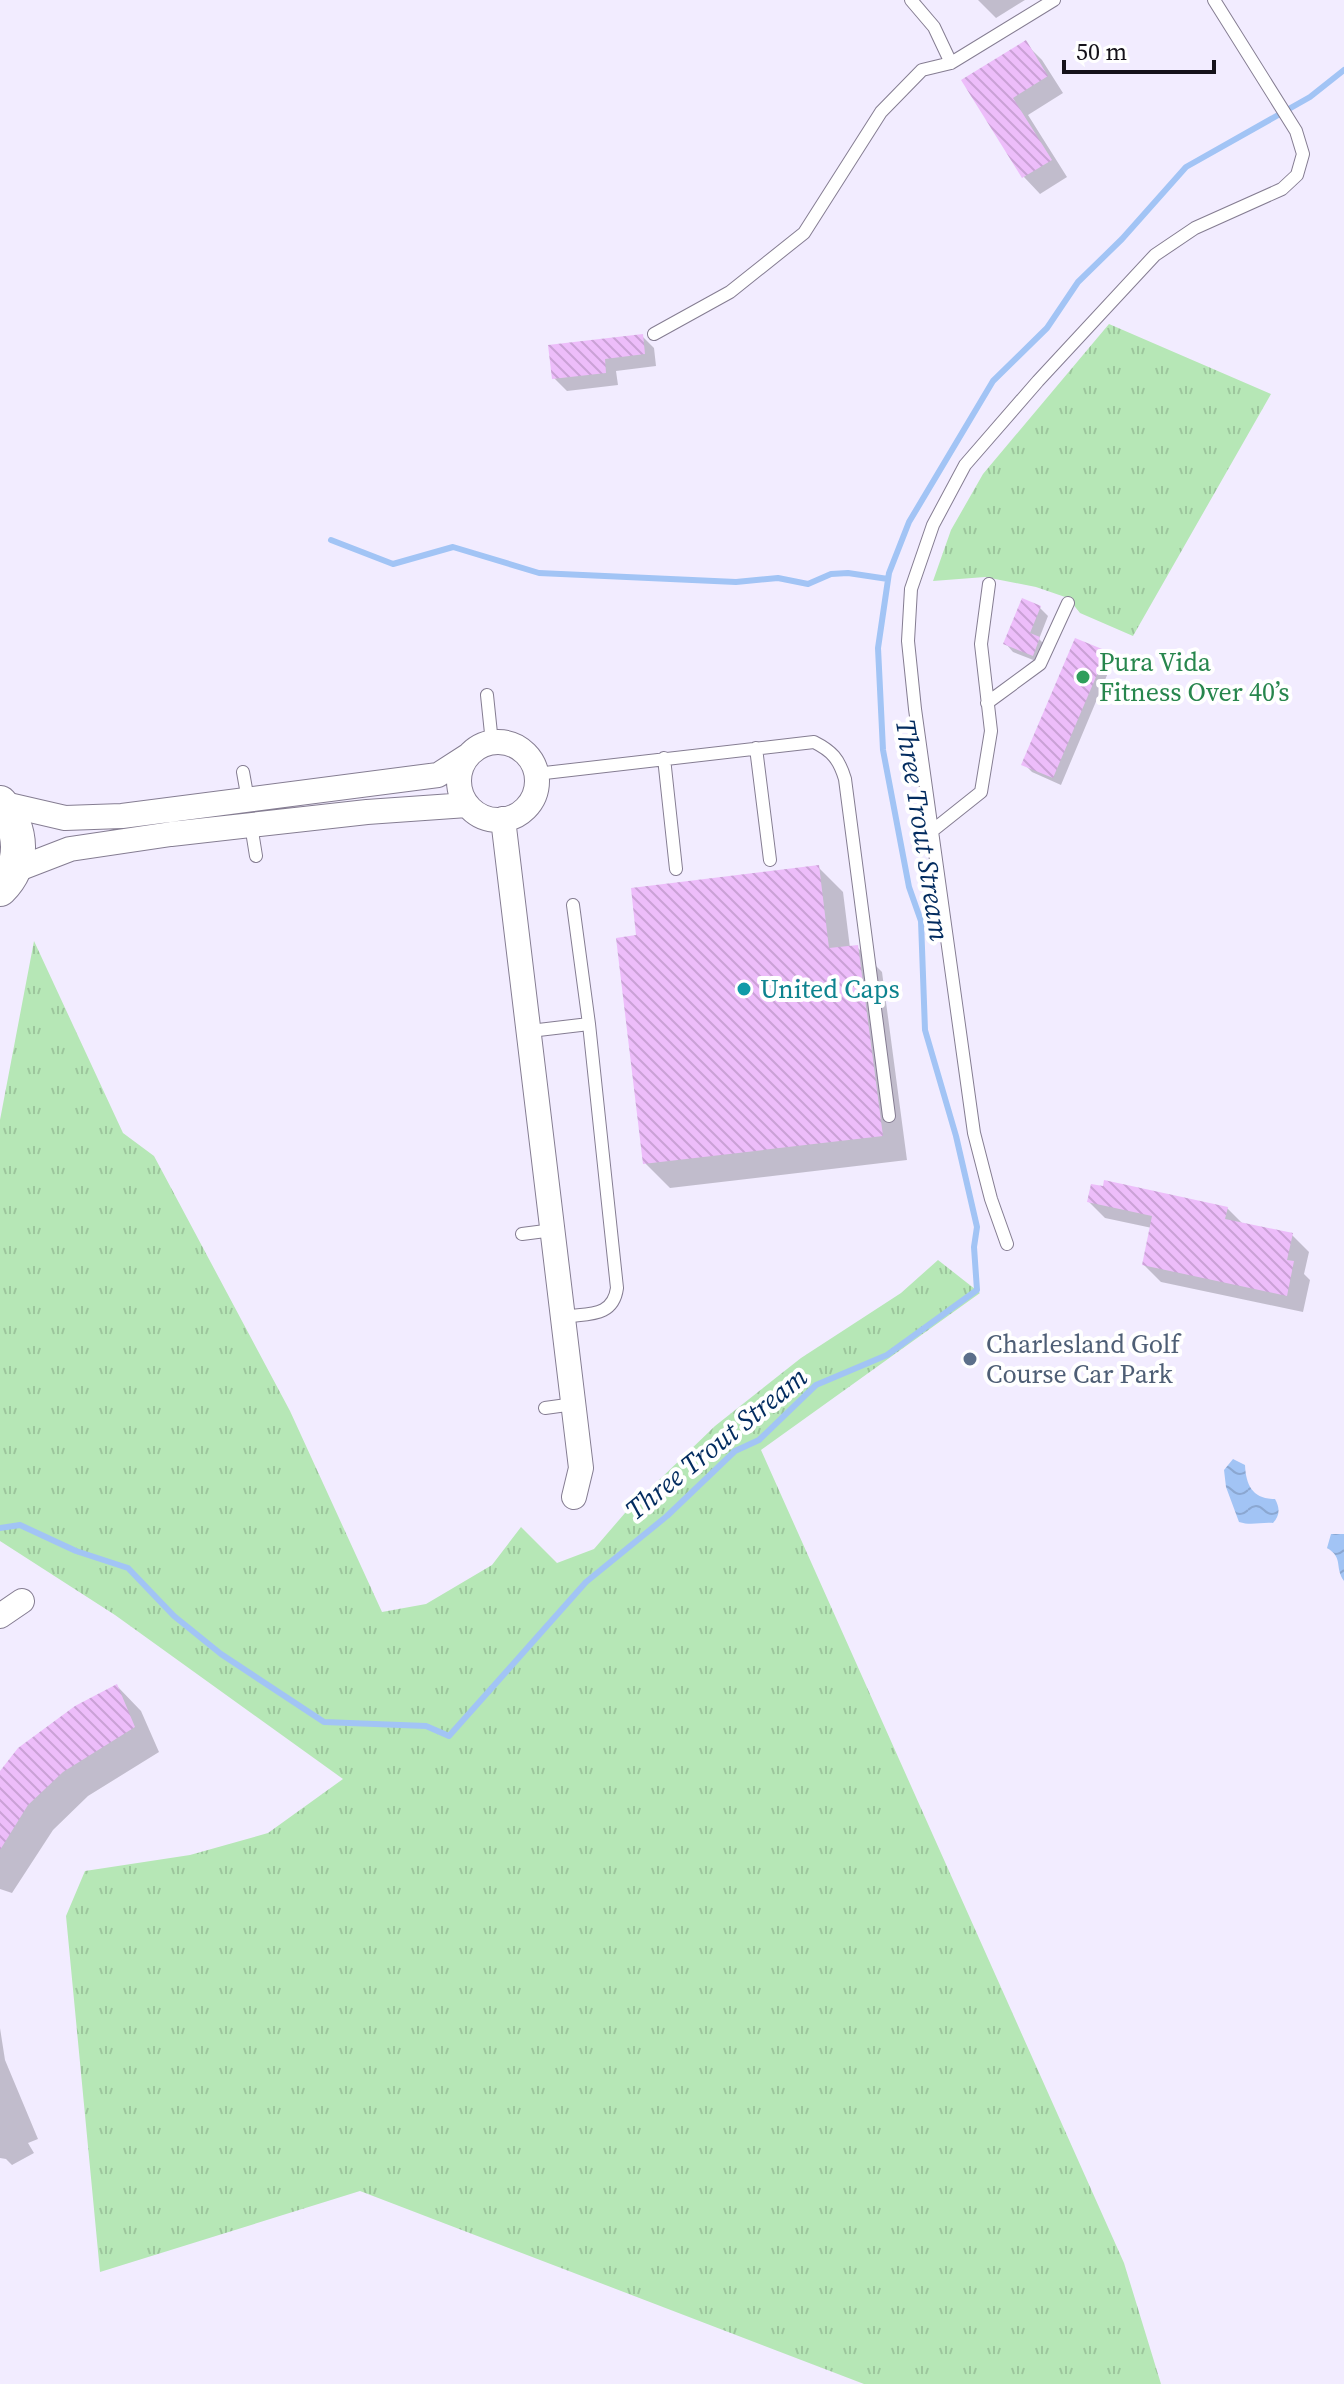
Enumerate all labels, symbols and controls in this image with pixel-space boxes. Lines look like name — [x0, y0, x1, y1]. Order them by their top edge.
scale bar — [1064, 24, 1214, 74]
text: 50 m — [1076, 35, 1127, 68]
place label: Pura Vida Fitness Over 40’s — [1099, 644, 1290, 710]
marker: Pura Vida Fitness Over 40’s — [1074, 668, 1092, 686]
water label: Three Trout Stream — [887, 717, 959, 944]
place label: United Caps — [760, 971, 900, 1007]
marker: United Caps — [735, 980, 753, 998]
place label: Charlesland Golf Course Car Park — [986, 1326, 1183, 1392]
marker: Charlesland Golf Course Car Park — [961, 1350, 979, 1368]
water label: Three Trout Stream — [617, 1358, 815, 1528]

